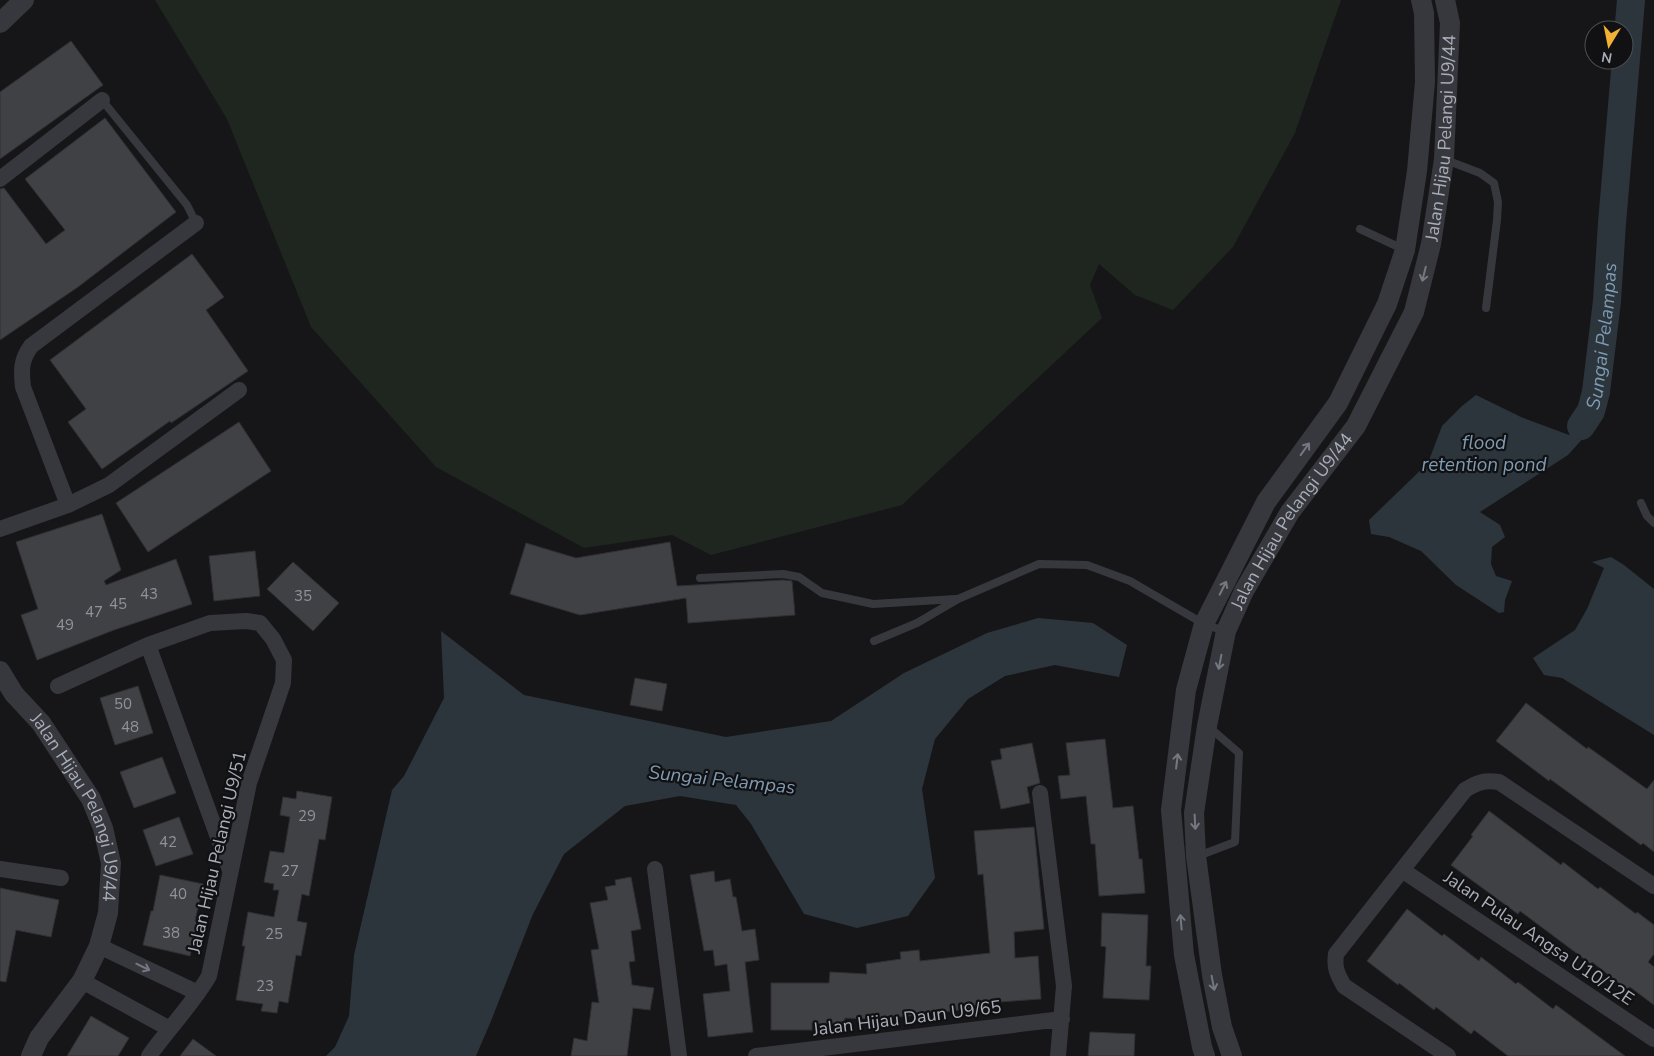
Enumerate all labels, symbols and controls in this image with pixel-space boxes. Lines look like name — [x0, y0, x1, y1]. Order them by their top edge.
north arrow — [1584, 20, 1634, 70]
street label: Jalan Hijau Pelangi U9/44 — [1419, 34, 1461, 244]
text: N — [1600, 47, 1614, 68]
water label: Sungai Pelampas — [1580, 262, 1623, 412]
one-way arrow — [1419, 265, 1428, 281]
street label: Jalan Hijau Pelangi U9/44 — [1225, 428, 1359, 614]
water label: flood retention pond — [1421, 430, 1547, 478]
one-way arrow — [1300, 442, 1310, 456]
one-way arrow — [1219, 581, 1228, 596]
house number: 43 — [140, 584, 158, 604]
house number: 35 — [294, 586, 312, 606]
house number: 45 — [109, 594, 127, 614]
house number: 47 — [85, 602, 103, 622]
house number: 49 — [56, 615, 74, 635]
one-way arrow — [1215, 653, 1224, 669]
house number: 50 — [114, 694, 132, 714]
street label: Jalan Hijau Pelangi U9/44 — [25, 707, 123, 903]
house number: 48 — [121, 717, 139, 737]
street label: Jalan Hijau Pelangi U9/51 — [182, 748, 252, 957]
one-way arrow — [1172, 753, 1182, 769]
water label: Sungai Pelampas — [647, 759, 797, 801]
house number: 29 — [298, 806, 316, 826]
one-way arrow — [1190, 814, 1199, 830]
house number: 42 — [159, 832, 177, 852]
house number: 27 — [281, 861, 299, 881]
street label: Jalan Pulau Angsa U10/12E — [1438, 865, 1639, 1011]
house number: 40 — [169, 884, 187, 904]
one-way arrow — [1176, 915, 1185, 931]
house number: 38 — [162, 923, 180, 943]
house number: 25 — [265, 924, 283, 944]
one-way arrow — [135, 963, 150, 972]
one-way arrow — [1209, 975, 1219, 991]
house number: 23 — [256, 976, 274, 996]
street label: Jalan Hijau Daun U9/65 — [810, 995, 1003, 1042]

